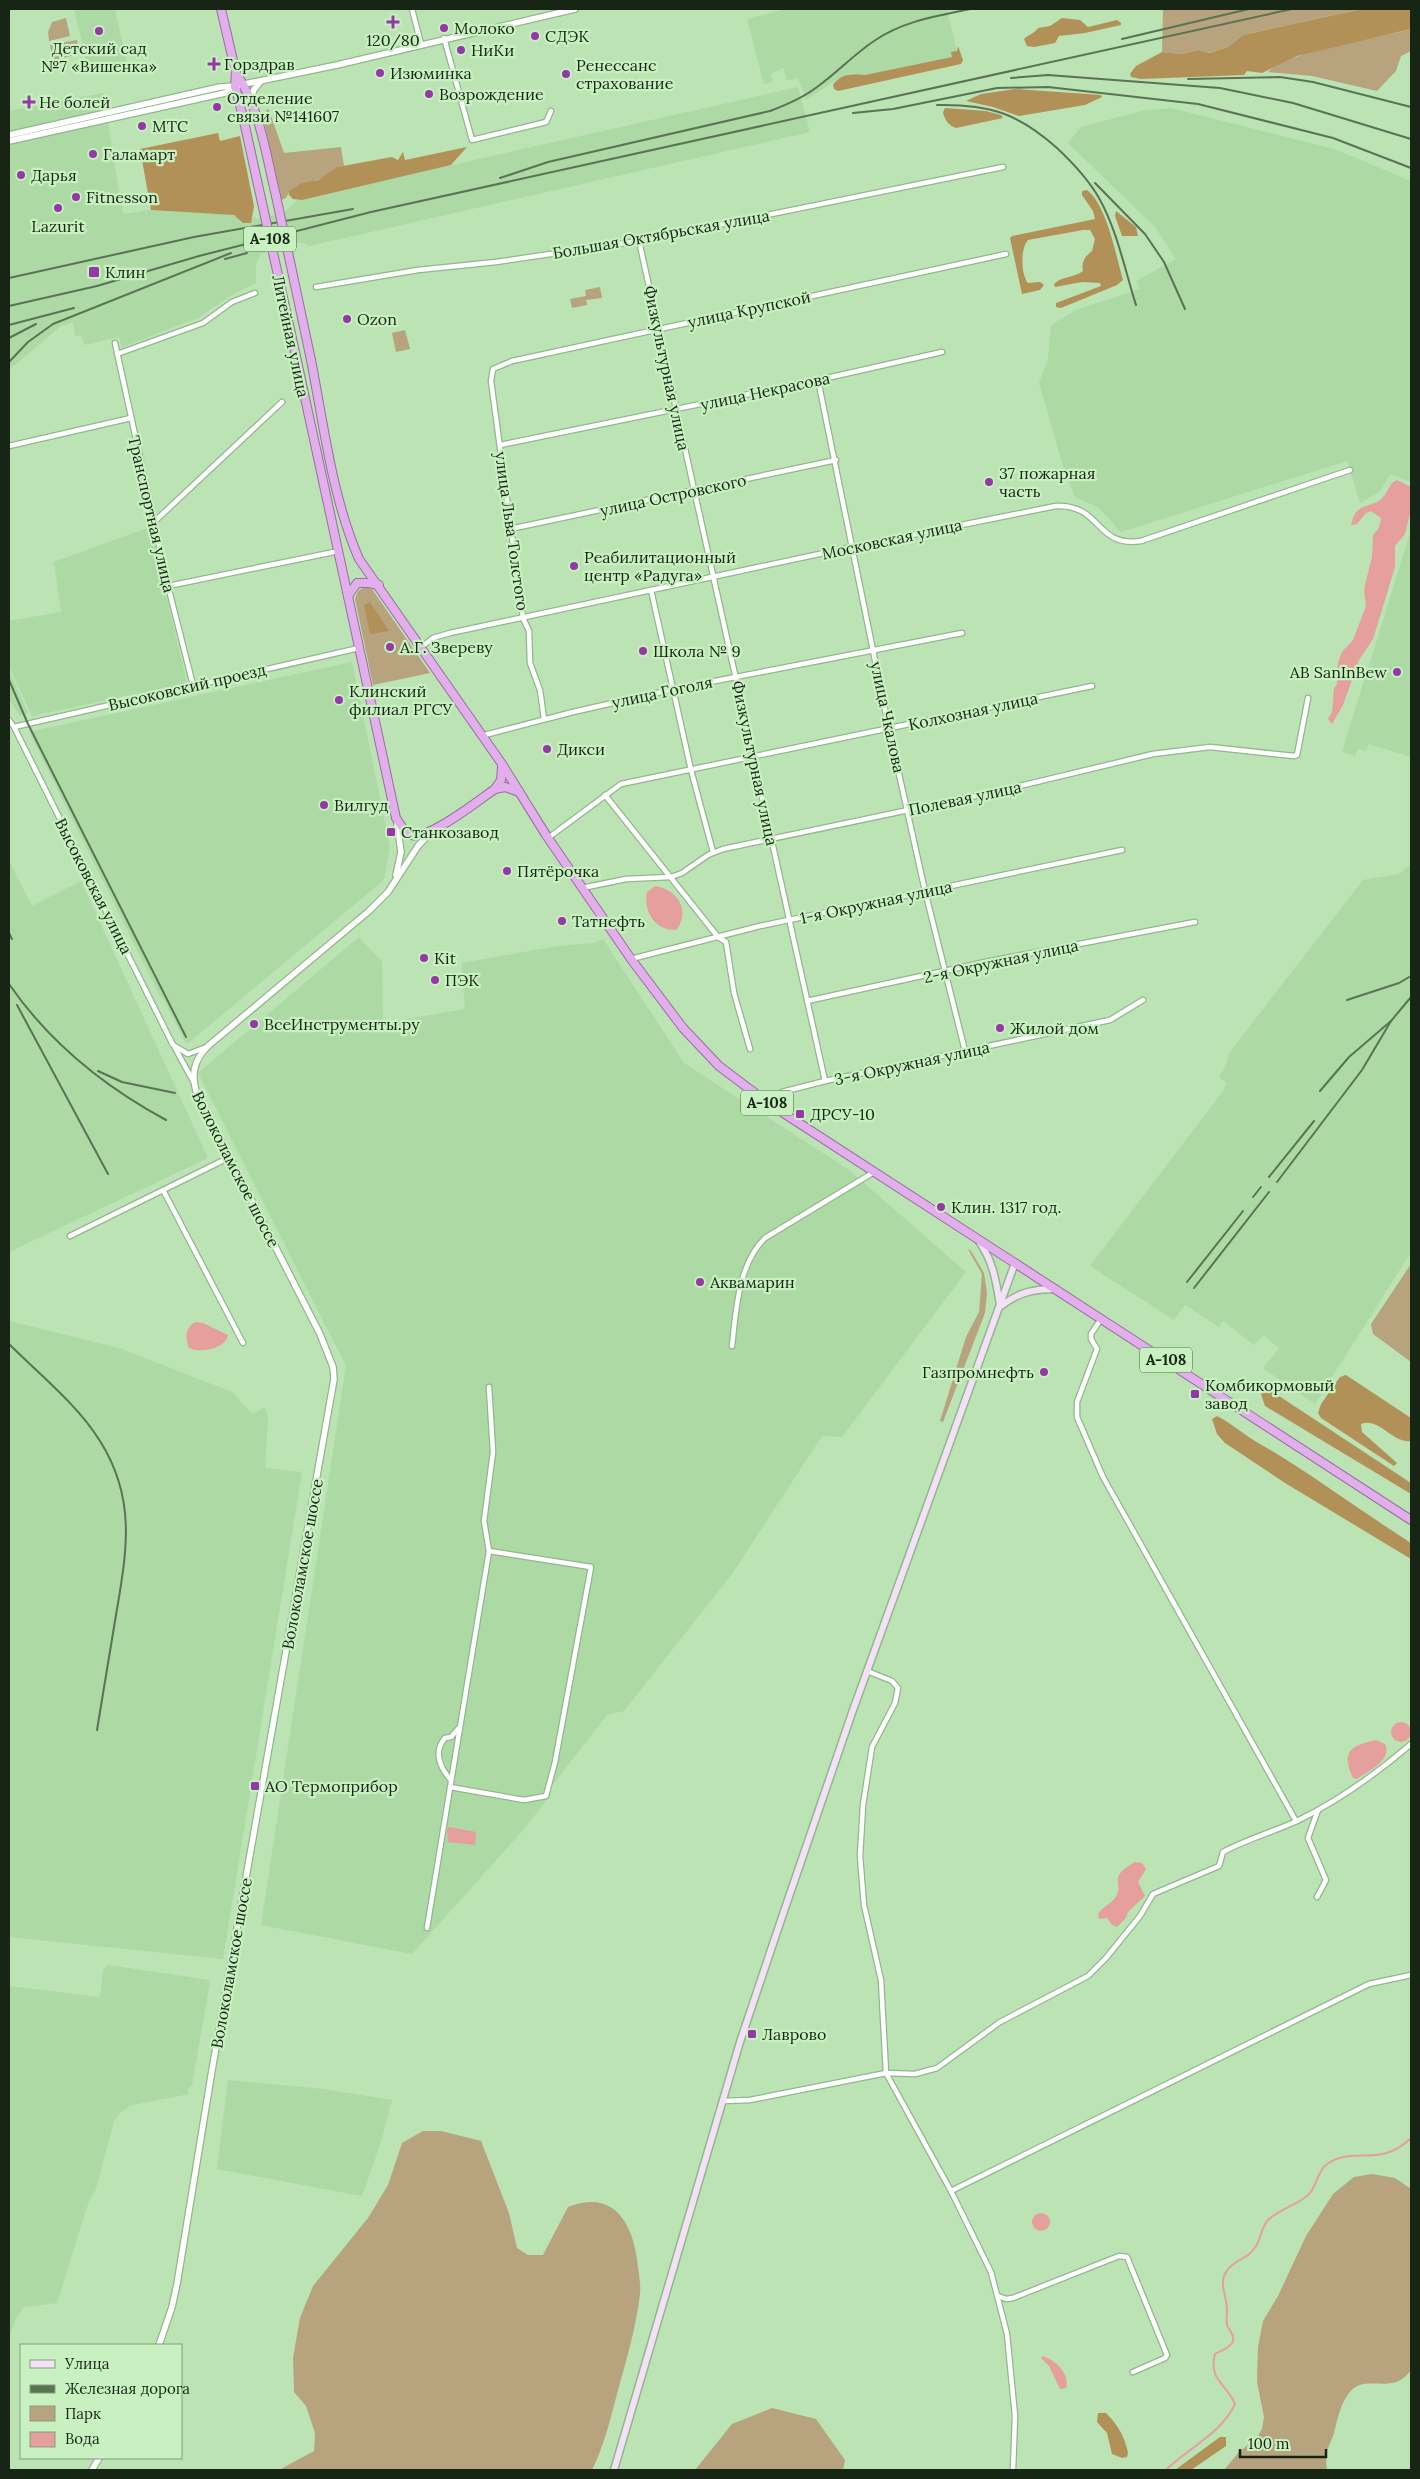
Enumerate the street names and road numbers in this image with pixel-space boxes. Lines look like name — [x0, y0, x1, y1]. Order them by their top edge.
street label: Большая Октябрьская улица — [551, 205, 771, 263]
road number: А-108 — [244, 226, 296, 252]
street label: Литейная улица — [268, 273, 314, 399]
street label: Физкультурная улица — [640, 284, 694, 452]
street label: улица Крупской — [686, 286, 812, 332]
street label: улица Некрасова — [698, 368, 832, 414]
street label: Транспортная улица — [124, 434, 180, 594]
street label: улица Льва Толстого — [491, 450, 533, 612]
street label: улица Островского — [598, 470, 748, 520]
street label: Московская улица — [820, 514, 964, 564]
street label: Высоковский проезд — [106, 659, 268, 715]
street label: улица Чкалова — [866, 659, 910, 775]
street label: улица Гоголя — [610, 672, 714, 712]
street label: Физкультурная улица — [728, 679, 782, 847]
street label: Колхозная улица — [906, 688, 1040, 734]
street label: Полевая улица — [907, 776, 1023, 820]
street label: Высоковская улица — [51, 815, 137, 957]
street label: 1-я Окружная улица — [798, 876, 954, 928]
street label: 2-я Окружная улица — [922, 935, 1080, 987]
street label: 3-я Окружная улица — [832, 1037, 992, 1089]
street label: Волоколамское шоссе — [188, 1087, 284, 1251]
road number: А-108 — [741, 1090, 793, 1116]
road number: А-108 — [1140, 1348, 1192, 1372]
street label: Волоколамское шоссе — [277, 1477, 327, 1651]
street label: Волоколамское шоссе — [206, 1876, 256, 2050]

